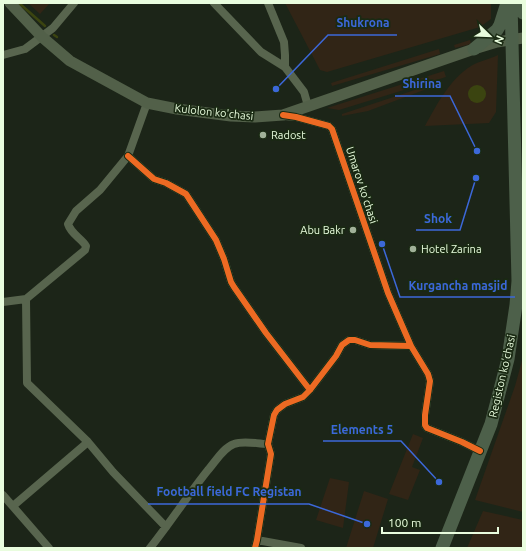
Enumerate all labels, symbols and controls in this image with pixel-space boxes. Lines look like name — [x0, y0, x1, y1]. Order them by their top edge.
callout: Shukrona — [328, 11, 397, 35]
text: Shukrona — [336, 16, 390, 29]
north arrow — [470, 16, 510, 56]
text: N — [492, 34, 506, 46]
callout: Shirina — [395, 72, 450, 96]
text: Shirina — [403, 77, 441, 90]
street label: Kulolon ko'chasi — [174, 102, 254, 122]
place label: Radost — [271, 129, 306, 141]
marker: Radost — [258, 130, 268, 140]
street label: Umarov ko'chasi — [344, 145, 380, 225]
callout: Shok — [416, 206, 460, 230]
text: Shok — [424, 212, 452, 225]
place label: Abu Bakr — [300, 224, 346, 236]
marker: Abu Bakr — [348, 225, 358, 235]
place label: Hotel Zarina — [421, 243, 482, 255]
marker: Hotel Zarina — [408, 244, 418, 254]
callout: Kurgancha masjid — [400, 273, 515, 297]
text: Kurgancha masjid — [409, 279, 507, 292]
street label: Registon ko'chasi — [487, 333, 517, 419]
callout: Elements 5 — [323, 417, 401, 441]
text: Elements 5 — [331, 423, 393, 436]
callout: Football field FC Registan — [148, 480, 309, 504]
text: Football field FC Registan — [156, 485, 302, 498]
scale bar — [382, 509, 498, 535]
text: 100 m — [388, 516, 421, 529]

